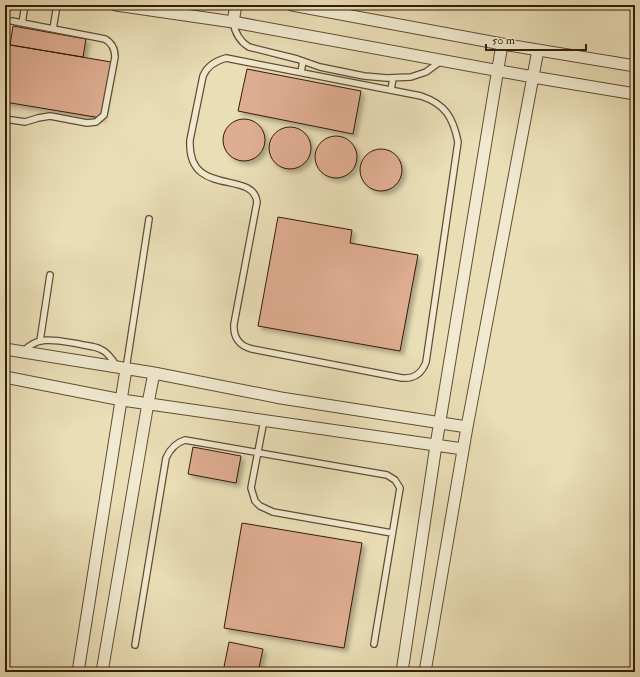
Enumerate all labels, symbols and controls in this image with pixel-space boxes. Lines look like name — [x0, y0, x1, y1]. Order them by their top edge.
scale bar — [486, 26, 586, 52]
text: 50 m — [492, 33, 516, 48]

